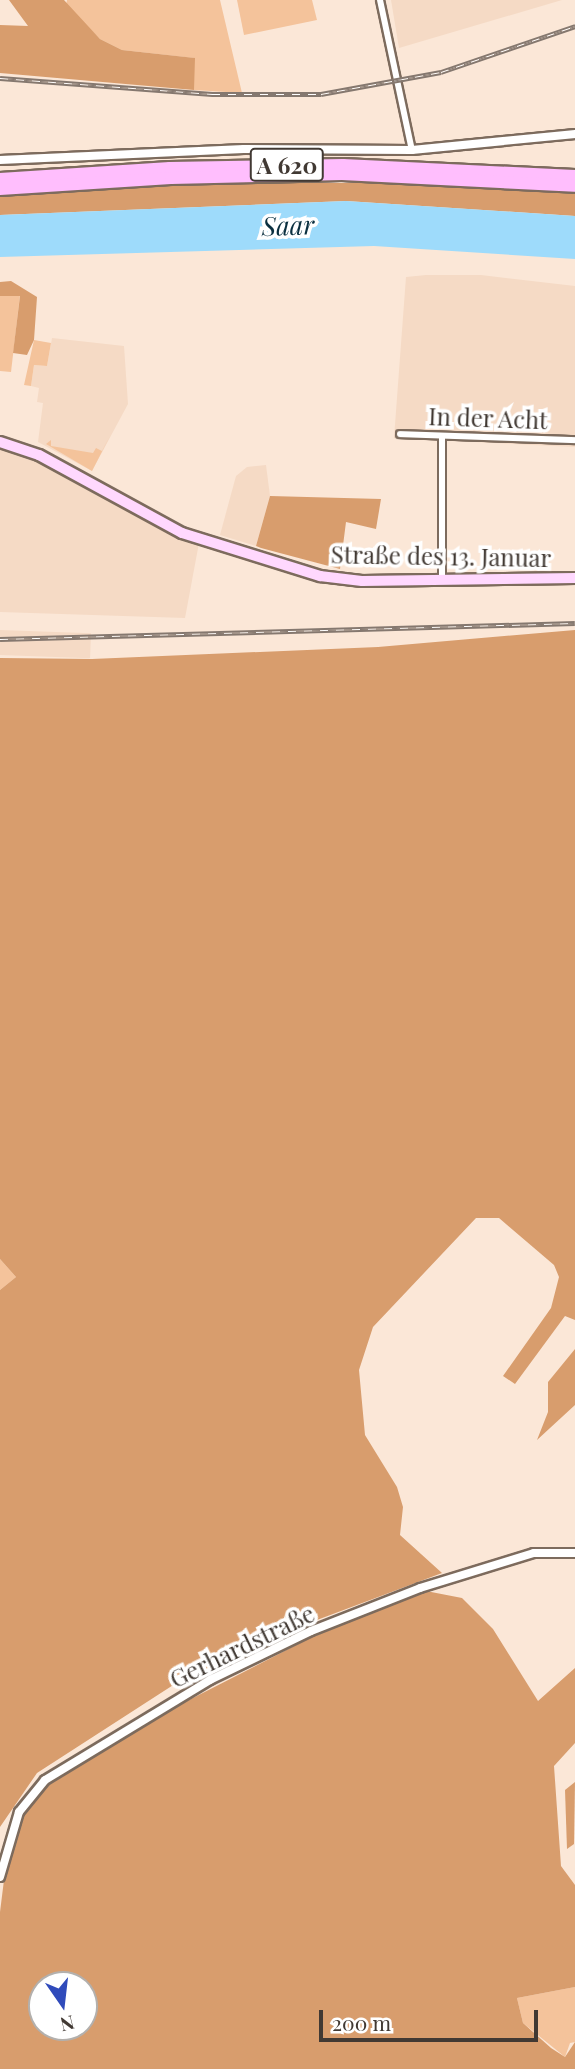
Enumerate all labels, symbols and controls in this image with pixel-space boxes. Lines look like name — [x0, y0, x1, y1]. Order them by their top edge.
road number: A 620 — [248, 146, 326, 184]
water label: Saar — [261, 208, 315, 242]
street label: In der Acht — [427, 402, 549, 434]
street label: Straße des 13. Januar — [331, 540, 551, 572]
street label: Gerhardstraße — [165, 1599, 319, 1693]
north arrow — [28, 1971, 98, 2041]
scale bar — [323, 1996, 542, 2040]
text: 200 m — [332, 2008, 391, 2036]
text: N — [58, 2010, 77, 2039]

